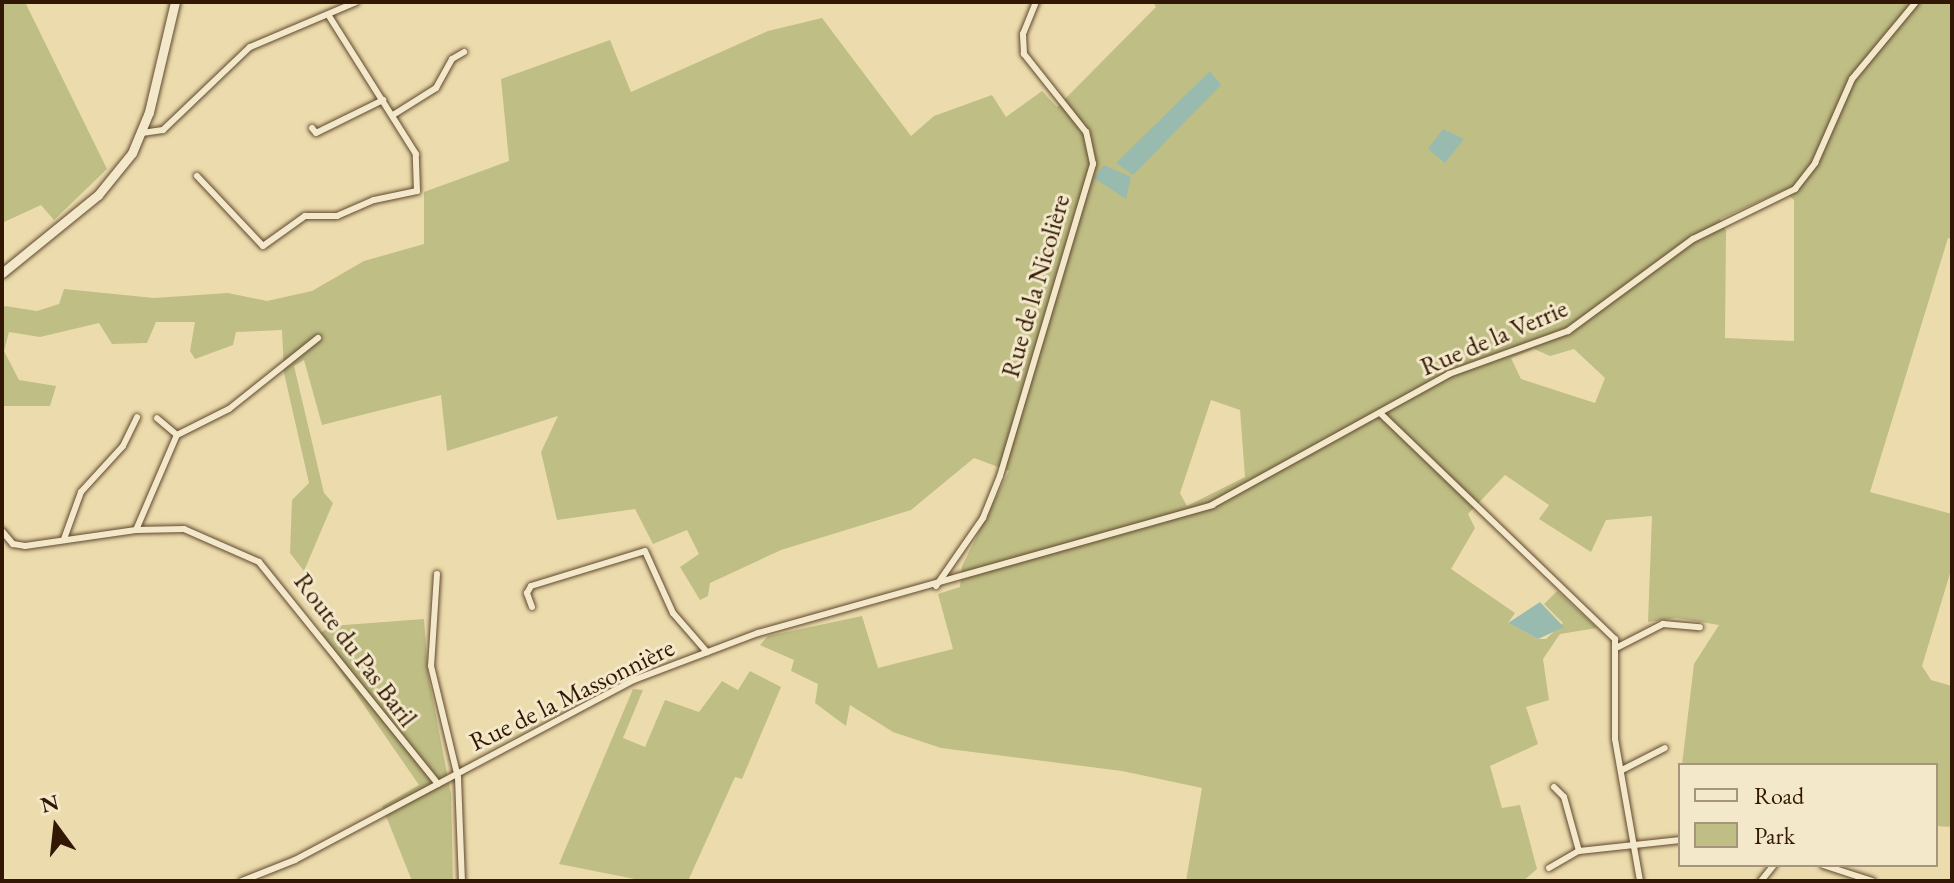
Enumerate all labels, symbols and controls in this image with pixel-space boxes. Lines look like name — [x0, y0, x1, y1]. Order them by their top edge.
street label: Rue de la Nicolière — [995, 191, 1077, 381]
street label: Rue de la Verrie — [1416, 293, 1572, 383]
street label: Route du Pas Baril — [287, 567, 423, 733]
street label: Rue de la Massonnière — [465, 632, 679, 758]
legend — [1678, 763, 1938, 867]
text: Road — [1754, 780, 1804, 811]
north arrow — [16, 787, 96, 867]
text: N — [37, 787, 62, 820]
text: Park — [1754, 820, 1795, 851]

